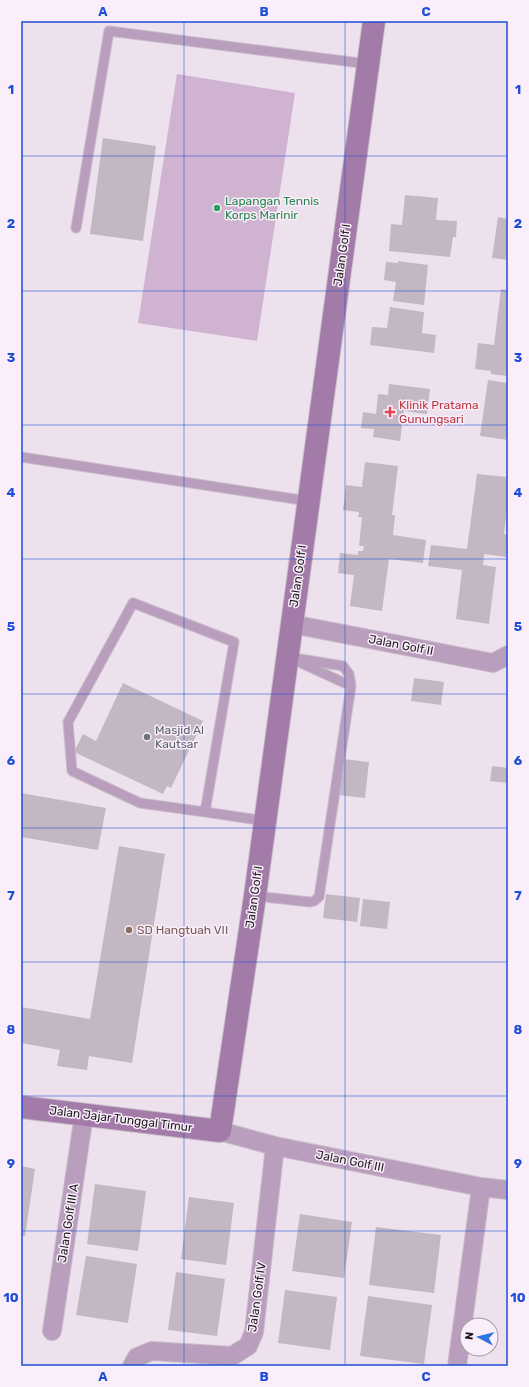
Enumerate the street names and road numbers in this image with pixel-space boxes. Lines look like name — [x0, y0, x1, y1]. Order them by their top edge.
street label: Jalan Golf I — [331, 223, 353, 287]
street label: Jalan Golf I — [287, 544, 309, 608]
street label: Jalan Golf II — [367, 632, 435, 658]
street label: Jalan Golf I — [243, 865, 265, 929]
street label: Jalan Jajar Tunggal Timur — [49, 1103, 194, 1135]
street label: Jalan Golf III — [315, 1148, 385, 1174]
street label: Jalan Golf III A — [55, 1183, 81, 1263]
street label: Jalan Golf IV — [245, 1261, 269, 1333]

